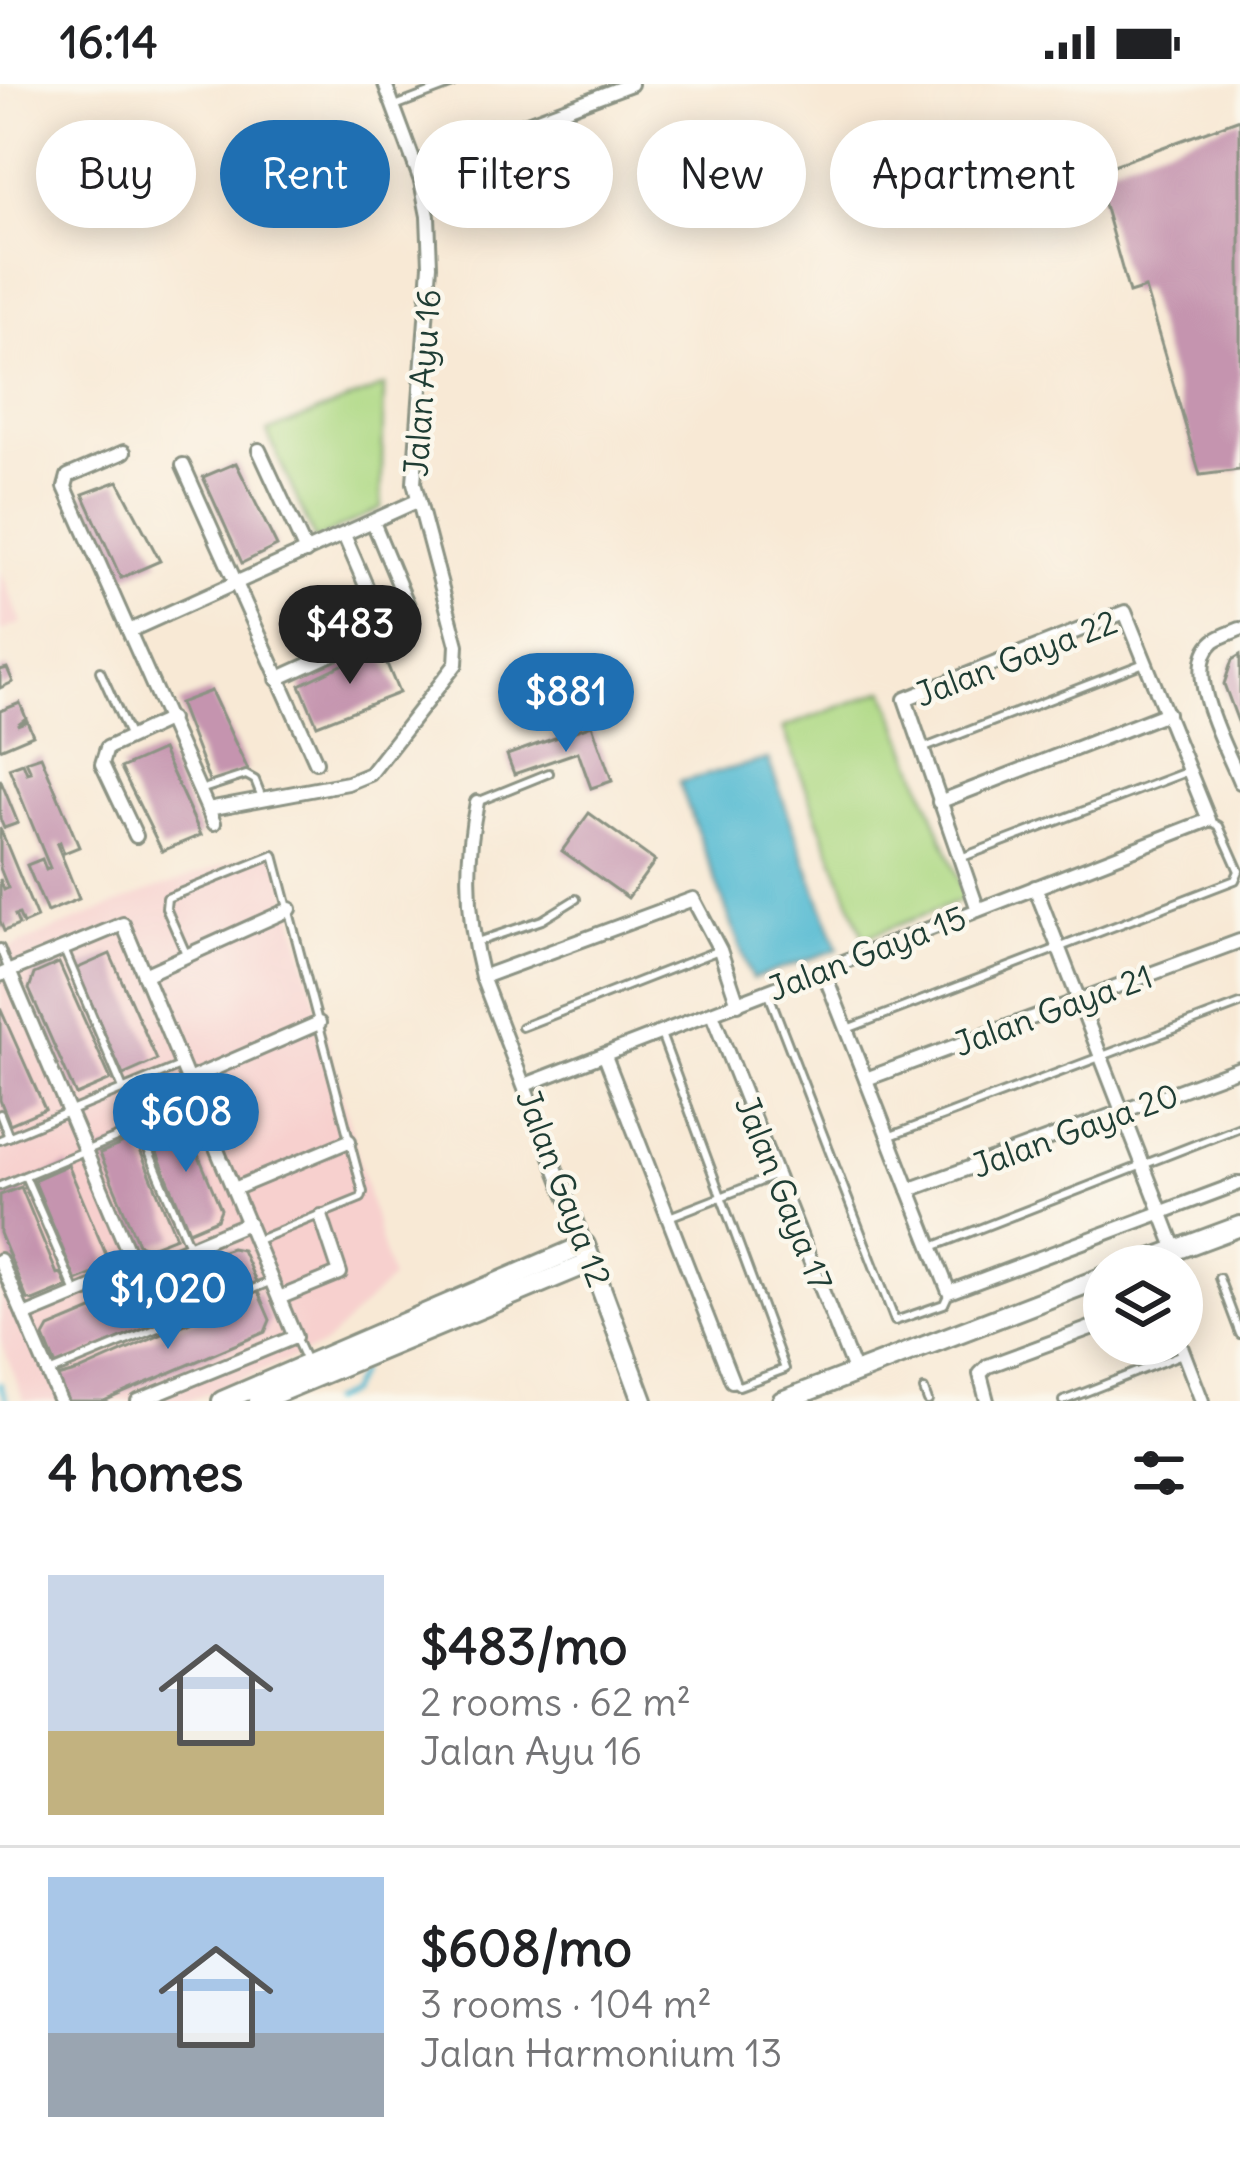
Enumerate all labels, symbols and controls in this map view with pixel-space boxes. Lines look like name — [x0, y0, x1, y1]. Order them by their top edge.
text: 16:14 — [60, 14, 158, 70]
chip: Buy — [36, 120, 196, 228]
chip: Rent — [220, 120, 390, 228]
chip: Filters — [414, 120, 613, 228]
chip: New — [637, 120, 806, 228]
chip: Apartment — [830, 120, 1118, 228]
street label: Jalan Ayu 16 — [394, 288, 450, 478]
pin: $483 — [279, 585, 421, 687]
text: $483 — [306, 599, 394, 648]
street label: Jalan Gaya 22 — [909, 600, 1123, 716]
pin: $881 — [495, 653, 637, 755]
text: $881 — [525, 667, 607, 716]
street label: Jalan Gaya 15 — [762, 896, 972, 1010]
street label: Jalan Gaya 21 — [948, 955, 1158, 1065]
pin: $608 — [115, 1073, 257, 1175]
street label: Jalan Gaya 20 — [966, 1073, 1184, 1187]
street label: Jalan Gaya 12 — [507, 1083, 621, 1293]
text: $608 — [140, 1087, 232, 1136]
street label: Jalan Gaya 17 — [726, 1090, 842, 1296]
map controls — [1083, 1245, 1203, 1365]
button: layers — [1083, 1245, 1203, 1365]
pin: $1,020 — [70, 1250, 266, 1352]
text: $1,020 — [109, 1264, 227, 1313]
icon: filters — [1126, 1440, 1192, 1506]
text: 4 homes — [48, 1441, 243, 1505]
text: $483/mo — [420, 1614, 627, 1678]
icon: home — [144, 1623, 288, 1767]
text: 2 rooms · 62 m² — [420, 1678, 691, 1727]
text: Jalan Ayu 16 — [420, 1727, 642, 1776]
text: $608/mo — [420, 1916, 632, 1980]
icon: home — [144, 1925, 288, 2069]
text: 3 rooms · 104 m² — [420, 1980, 712, 2029]
text: Jalan Harmonium 13 — [420, 2029, 782, 2078]

